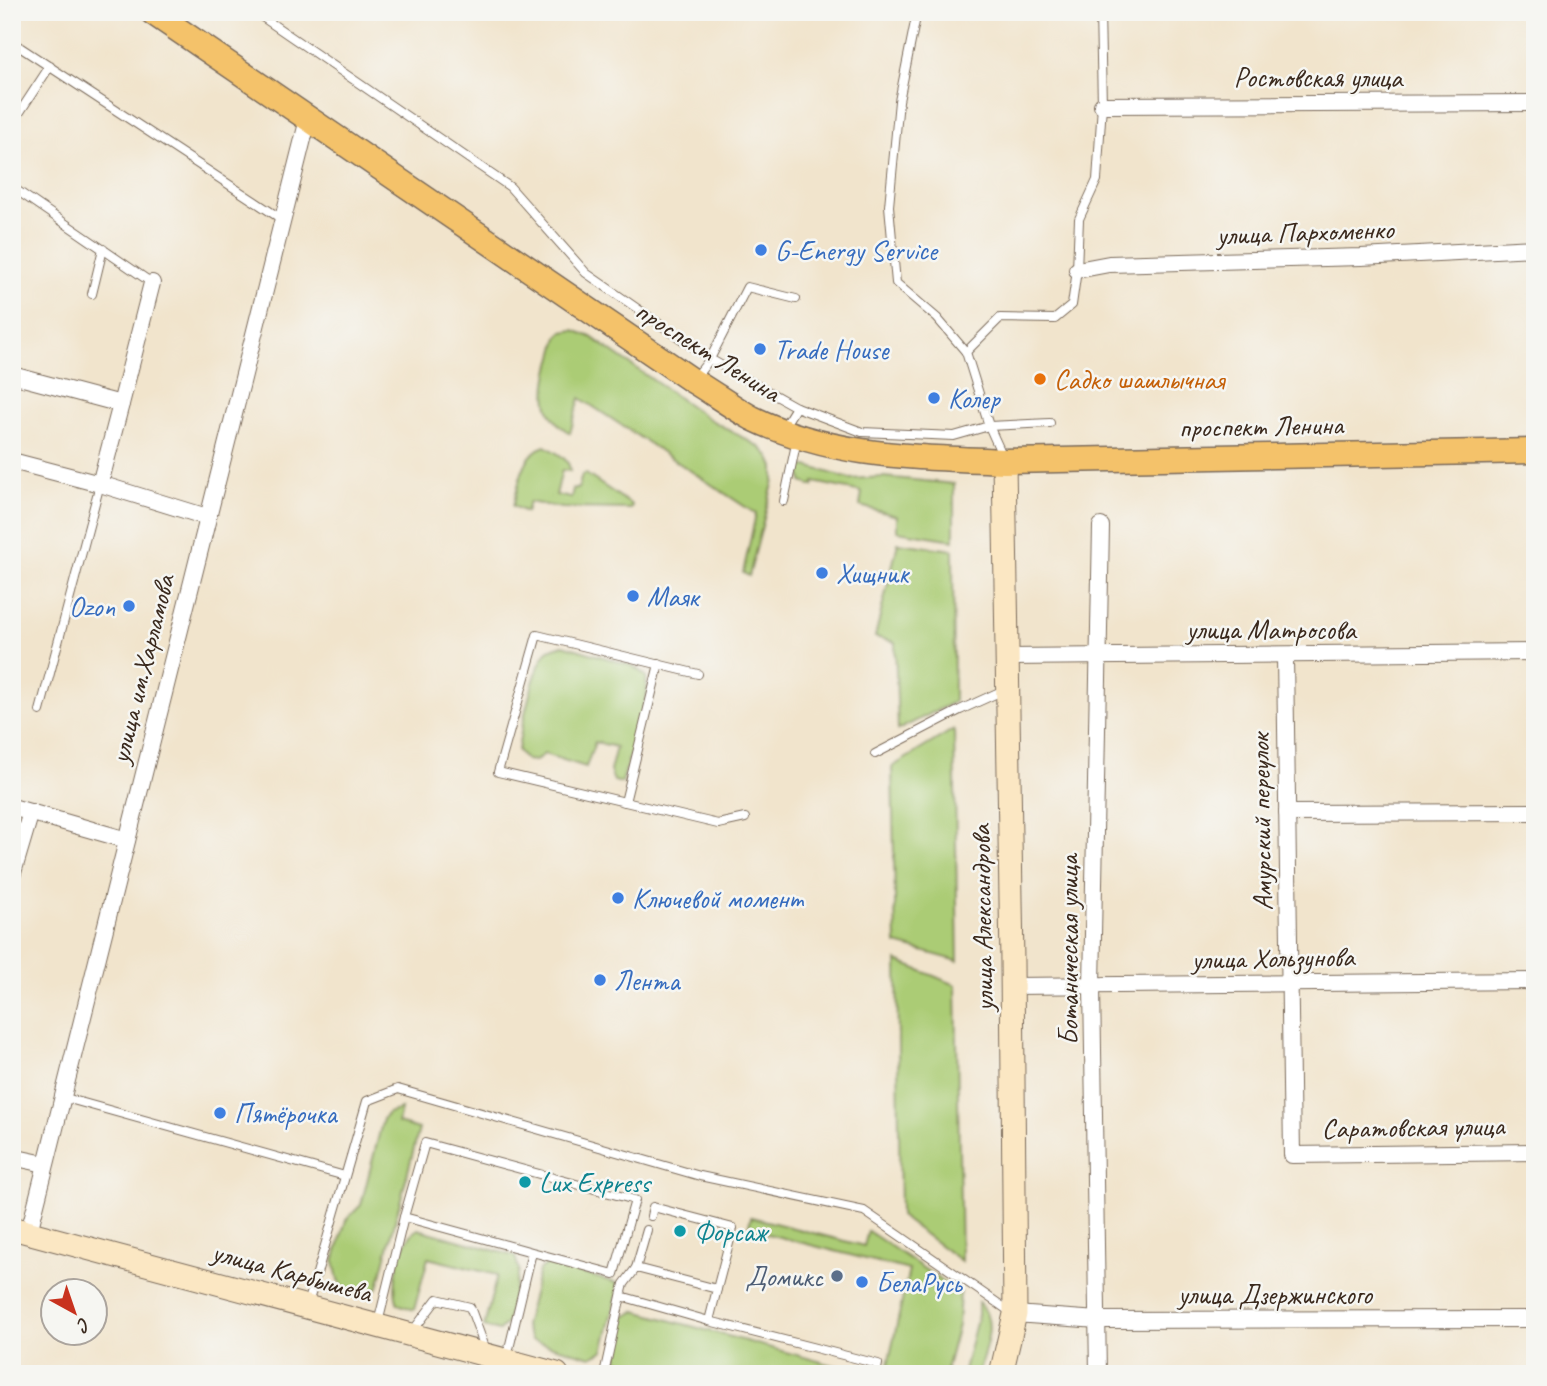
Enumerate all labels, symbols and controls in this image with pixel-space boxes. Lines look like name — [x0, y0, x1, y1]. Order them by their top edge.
street label: Ростовская улица — [1234, 60, 1404, 95]
street label: улица Пархоменко — [1214, 211, 1396, 253]
place label: G-Energy Service — [775, 233, 939, 268]
marker: G-Energy Service — [753, 242, 769, 258]
street label: проспект Ленина — [629, 293, 788, 410]
place label: Trade House — [774, 332, 890, 367]
marker: Trade House — [752, 341, 768, 357]
place label: Садко шашлычная — [1054, 362, 1227, 397]
marker: Садко шашлычная — [1032, 371, 1048, 387]
place label: Колер — [948, 381, 1001, 416]
marker: Колер — [926, 390, 942, 406]
street label: проспект Ленина — [1179, 407, 1345, 445]
place label: Хищник — [836, 556, 910, 591]
marker: Хищник — [814, 565, 830, 581]
street label: улица им.Харламова — [101, 569, 183, 769]
place label: Маяк — [647, 579, 701, 614]
marker: Маяк — [625, 588, 641, 604]
place label: Ozon — [69, 589, 115, 624]
marker: Ozon — [121, 598, 137, 614]
street label: улица Матросова — [1184, 612, 1358, 647]
street label: Амурский переулок — [1242, 730, 1280, 911]
street label: улица Александрова — [963, 823, 1001, 1014]
street label: Ботаническая улица — [1051, 852, 1086, 1045]
place label: Ключевой момент — [632, 881, 804, 916]
marker: Ключевой момент — [610, 890, 626, 906]
street label: улица Хользунова — [1189, 939, 1356, 977]
place label: Лента — [614, 963, 681, 998]
marker: Лента — [592, 972, 608, 988]
place label: Пятёрочка — [234, 1096, 338, 1131]
marker: Пятёрочка — [212, 1105, 228, 1121]
street label: Саратовская улица — [1321, 1108, 1506, 1146]
place label: Lux Express — [539, 1165, 653, 1200]
marker: Lux Express — [517, 1174, 533, 1190]
place label: Форсаж — [694, 1214, 770, 1249]
marker: Форсаж — [672, 1223, 688, 1239]
street label: улица Карбышева — [206, 1233, 377, 1311]
place label: Домикс — [745, 1259, 825, 1294]
place label: БелаРусь — [876, 1265, 964, 1300]
marker: Домикс — [829, 1268, 845, 1284]
marker: БелаРусь — [854, 1274, 870, 1290]
street label: улица Дзержинского — [1176, 1277, 1374, 1312]
north arrow — [38, 1278, 108, 1348]
text: С — [71, 1312, 96, 1338]

